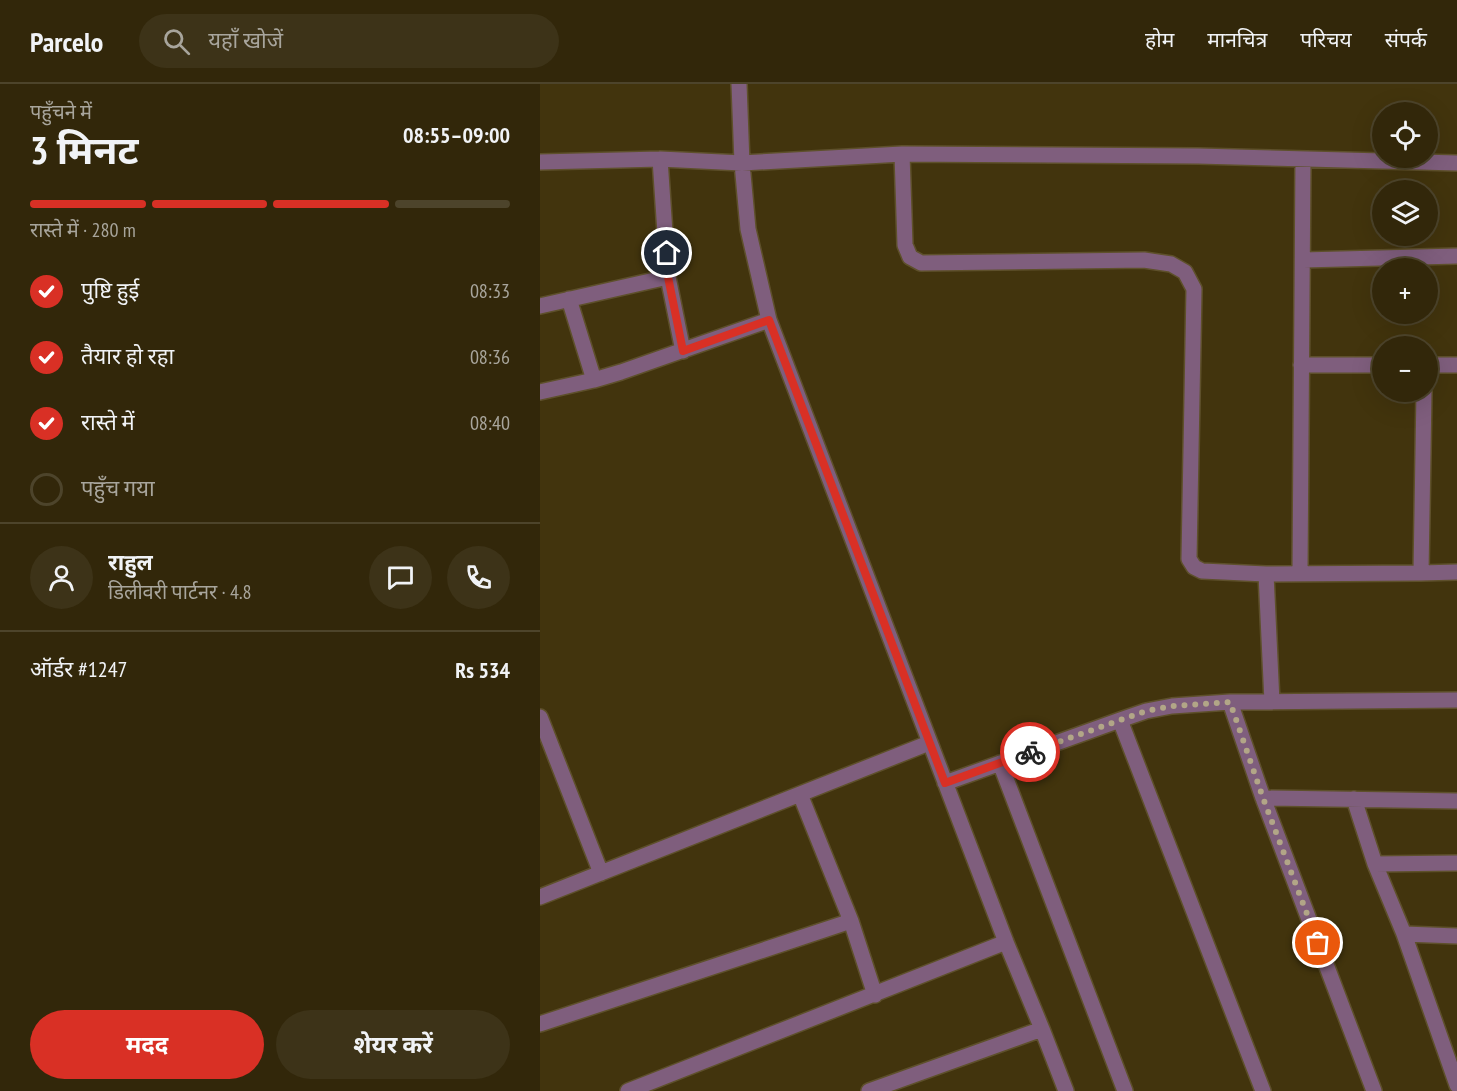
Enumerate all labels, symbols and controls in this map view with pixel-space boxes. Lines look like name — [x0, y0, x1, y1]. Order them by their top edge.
search box — [139, 14, 559, 68]
text: Parcelo — [30, 23, 103, 60]
icon: search — [160, 25, 193, 58]
text: यहाँ खोजें — [208, 26, 283, 54]
text: होम — [1145, 26, 1174, 53]
text: मानचित्र — [1207, 26, 1267, 53]
text: परिचय — [1300, 26, 1352, 53]
text: संपर्क — [1385, 26, 1427, 53]
text: पहुँचने में — [30, 99, 92, 125]
map controls — [1372, 102, 1438, 402]
button: locate — [1372, 102, 1438, 168]
text: 08:55–09:00 — [403, 121, 510, 149]
text: 3 मिनट — [30, 124, 139, 175]
button: layers — [1372, 180, 1438, 246]
text: रास्ते में · 280 m — [30, 217, 136, 243]
pin — [641, 227, 692, 278]
icon: home — [650, 236, 683, 269]
button: + — [1372, 258, 1438, 324]
icon: check — [30, 275, 63, 308]
text: पुष्टि हुई — [81, 276, 139, 304]
text: 08:33 — [470, 278, 510, 304]
button: − — [1372, 336, 1438, 402]
icon: check — [30, 341, 63, 374]
text: तैयार हो रहा — [81, 342, 174, 370]
text: 08:36 — [470, 344, 510, 370]
icon: check — [30, 407, 63, 440]
text: रास्ते में — [81, 408, 135, 436]
text: 08:40 — [470, 410, 510, 436]
text: पहुँच गया — [81, 474, 155, 502]
button: person — [30, 546, 93, 609]
button: chat — [369, 546, 432, 609]
button: phone — [447, 546, 510, 609]
text: राहुल — [108, 548, 153, 576]
text: डिलीवरी पार्टनर · 4.8 — [108, 579, 252, 605]
text: ऑर्डर #1247 — [30, 655, 127, 683]
text: Rs 534 — [455, 656, 510, 684]
courier — [1000, 722, 1060, 782]
icon: bike — [1014, 736, 1047, 769]
pin — [1292, 917, 1343, 968]
icon: bag — [1301, 926, 1334, 959]
button: मदद — [30, 1010, 264, 1079]
button: शेयर करें — [276, 1010, 510, 1079]

